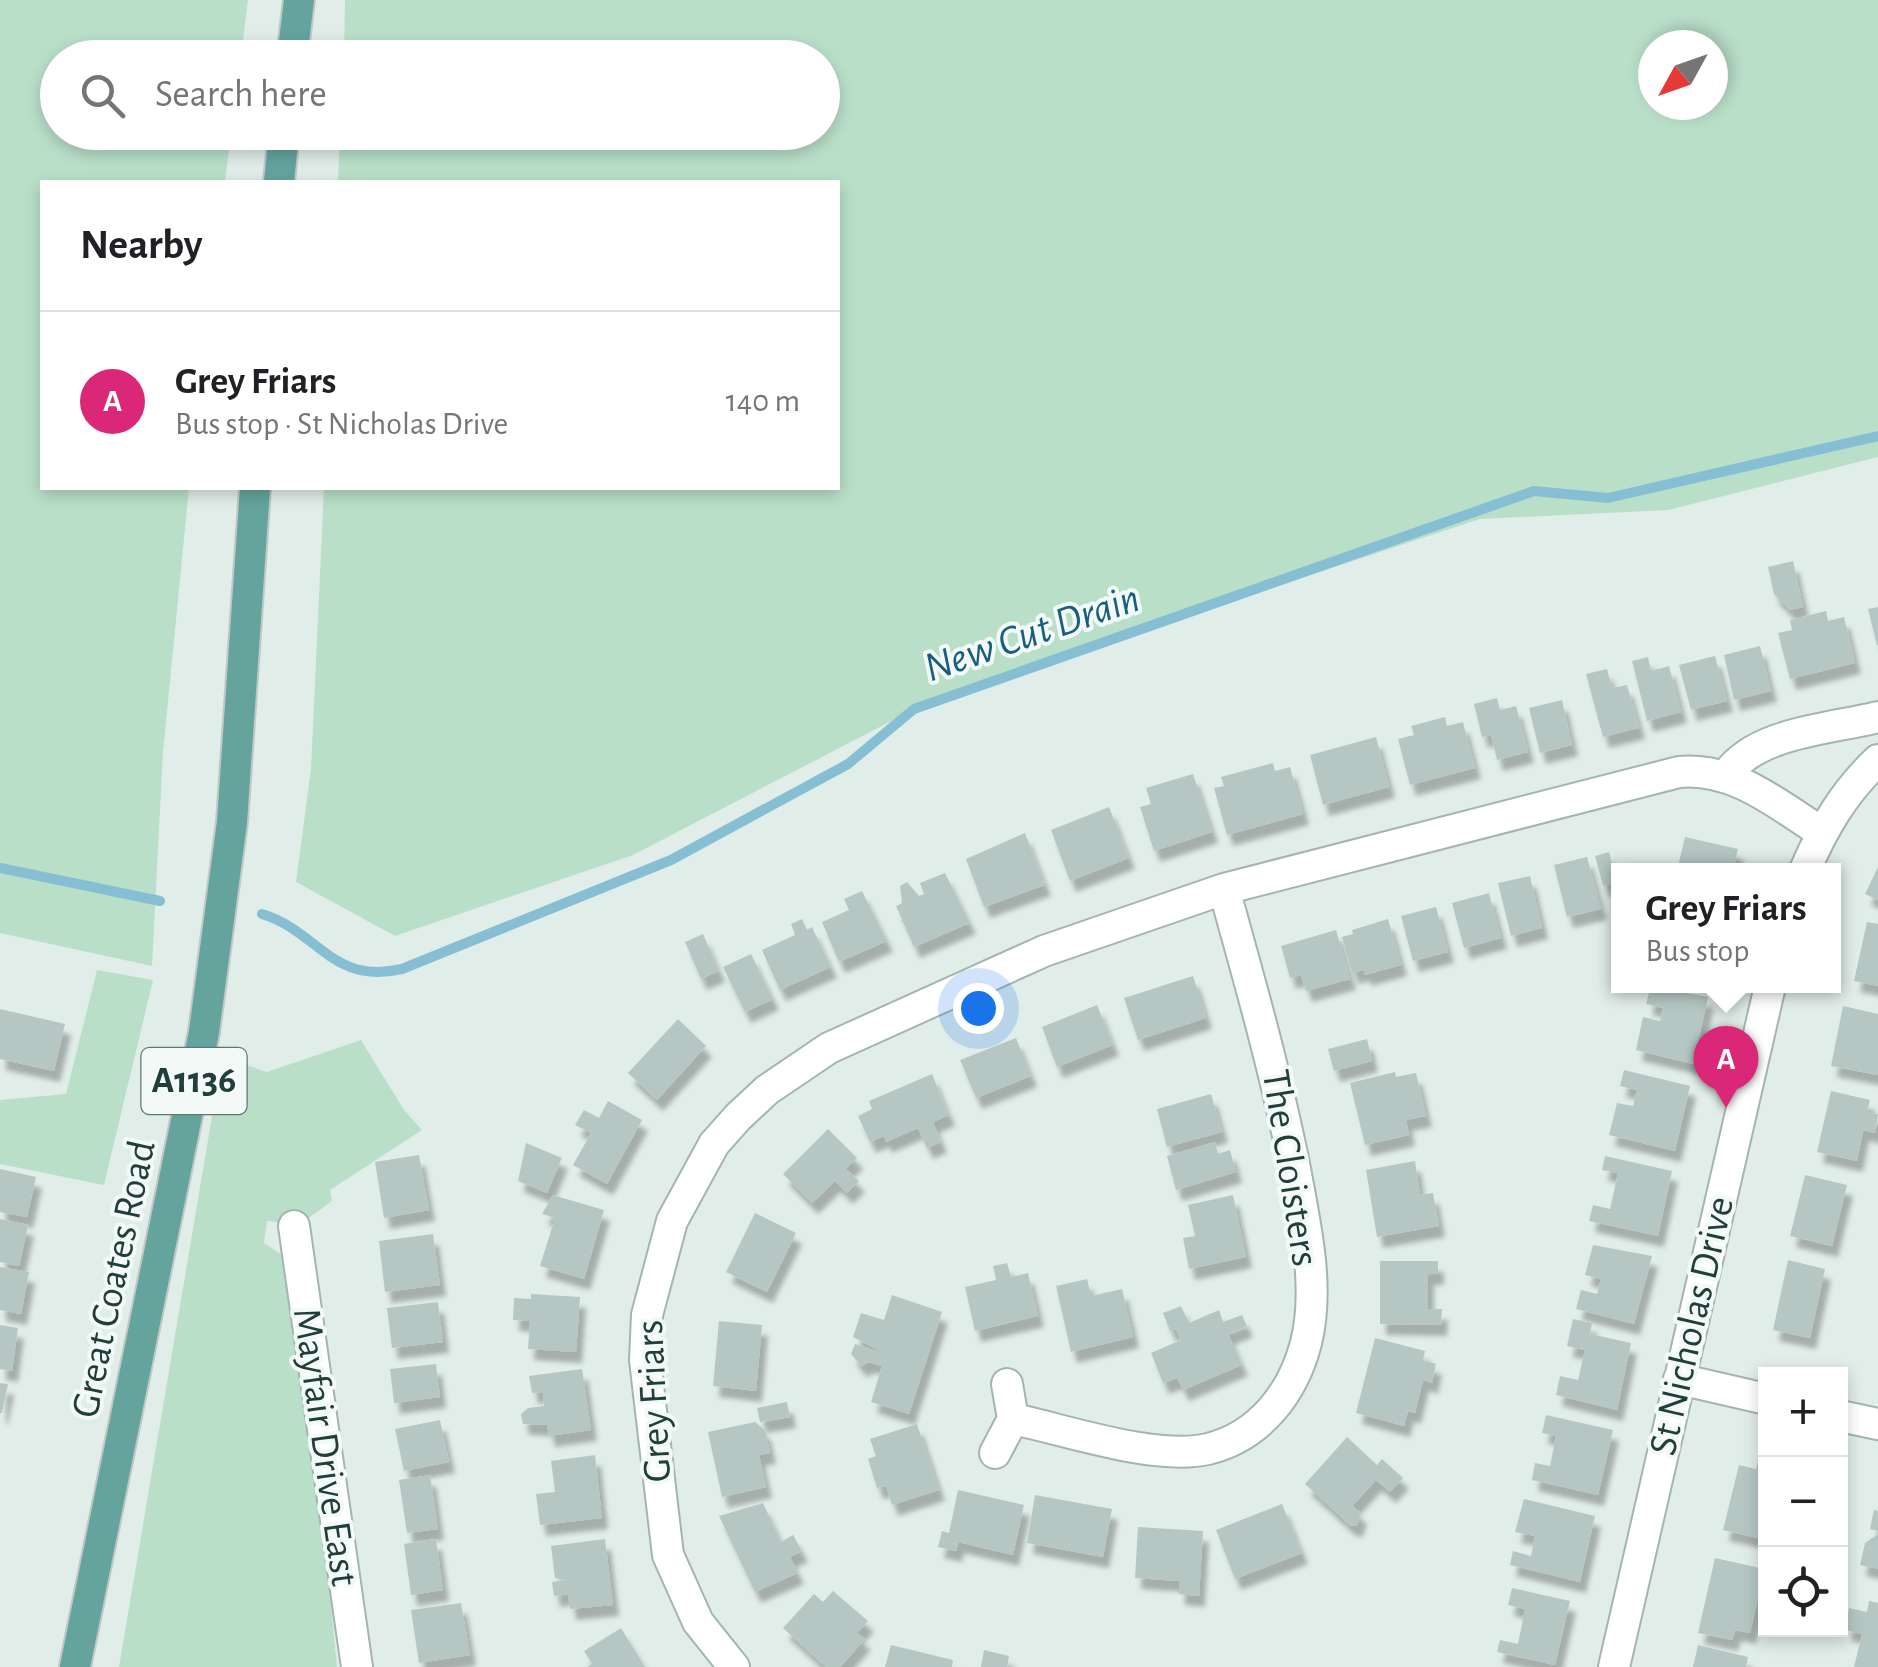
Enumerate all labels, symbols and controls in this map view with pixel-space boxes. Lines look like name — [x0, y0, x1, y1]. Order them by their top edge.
north arrow — [1638, 30, 1728, 120]
search box — [40, 40, 840, 150]
icon: search — [75, 68, 130, 123]
text: Search here — [155, 76, 327, 114]
text: Nearby — [80, 224, 203, 266]
text: Grey Friars — [175, 363, 336, 401]
text: A — [103, 385, 122, 417]
text: 140 m — [726, 385, 800, 417]
text: Bus stop · St Nicholas Drive — [175, 408, 508, 440]
water label: New Cut Drain — [919, 577, 1145, 689]
popup — [1611, 863, 1841, 993]
text: Grey Friars — [1645, 890, 1807, 928]
text: Bus stop — [1645, 935, 1750, 967]
your location — [953, 983, 1004, 1034]
pin: A — [1694, 1026, 1758, 1108]
road number: A1136 — [142, 1048, 246, 1114]
street label: The Cloisters — [1255, 1067, 1325, 1269]
street label: Great Coates Road — [65, 1137, 163, 1421]
street label: St Nicholas Drive — [1643, 1193, 1741, 1459]
street label: Mayfair Drive East — [286, 1306, 364, 1589]
street label: Grey Friars — [630, 1319, 678, 1483]
map controls — [1758, 1367, 1848, 1637]
button: + — [1758, 1367, 1848, 1457]
button: − — [1758, 1457, 1848, 1547]
button: locate — [1758, 1547, 1848, 1637]

